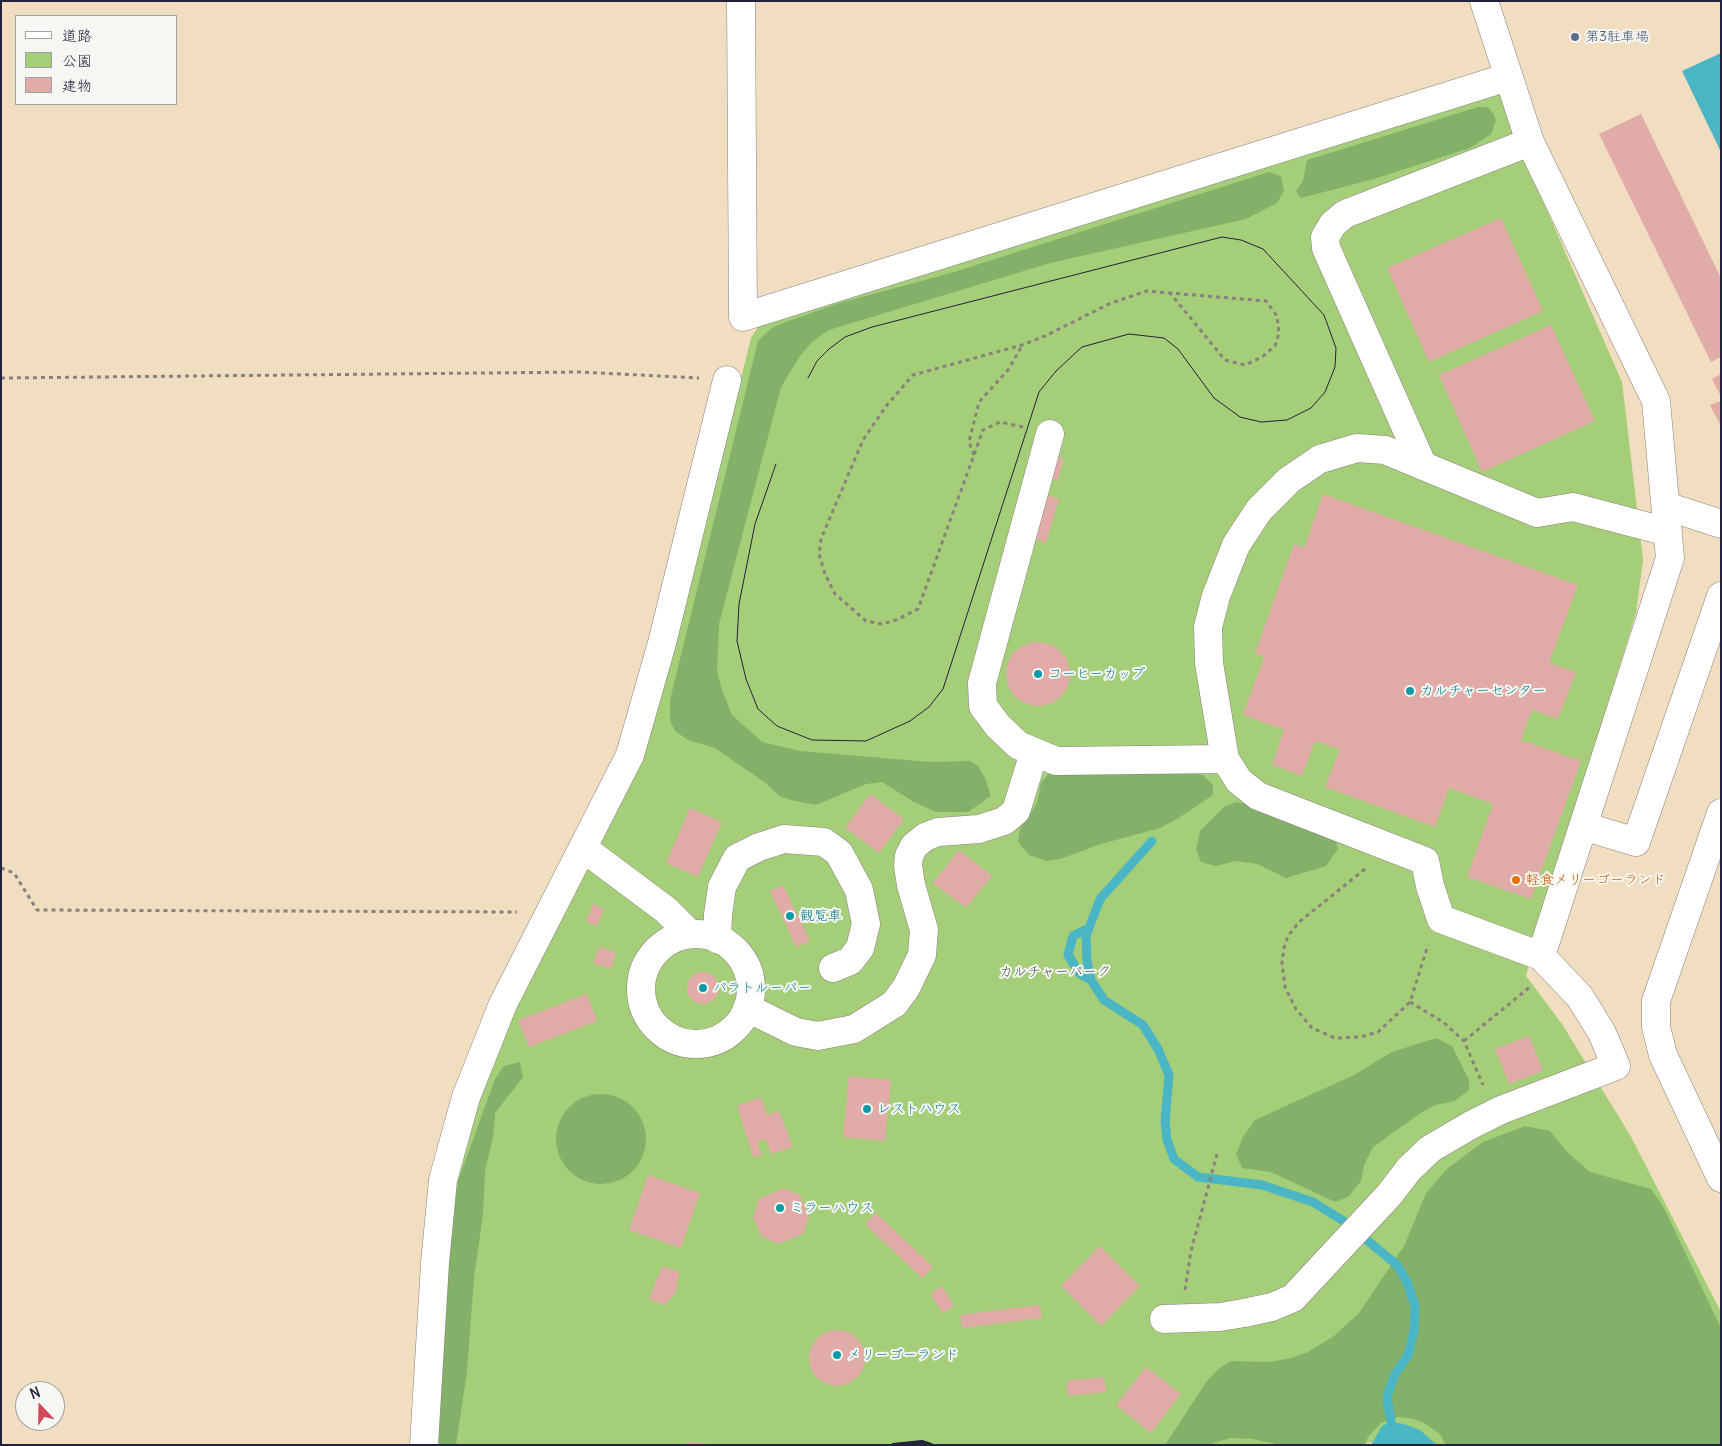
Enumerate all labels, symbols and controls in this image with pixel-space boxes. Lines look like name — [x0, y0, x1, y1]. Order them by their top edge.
legend — [15, 15, 178, 105]
text: 道路 — [62, 26, 92, 45]
place label: 第3駐車場 — [1585, 29, 1649, 45]
marker: 第3駐車場 — [1569, 31, 1581, 43]
text: 公園 — [62, 51, 92, 70]
text: 建物 — [62, 76, 92, 95]
place label: コーヒーカップ — [1048, 666, 1145, 682]
marker: コーヒーカップ — [1032, 668, 1044, 680]
place label: カルチャーセンター — [1420, 683, 1546, 699]
marker: カルチャーセンター — [1404, 685, 1416, 697]
place label: 軽食メリーゴーランド — [1526, 872, 1666, 888]
marker: 軽食メリーゴーランド — [1510, 874, 1522, 886]
place label: 観覧車 — [800, 908, 842, 924]
marker: 観覧車 — [784, 910, 796, 922]
park label: カルチャーパーク — [999, 964, 1111, 980]
place label: パラトルーパー — [713, 980, 812, 996]
marker: パラトルーパー — [697, 982, 709, 994]
place label: レストハウス — [877, 1101, 961, 1117]
marker: レストハウス — [861, 1103, 873, 1115]
place label: ミラーハウス — [790, 1200, 874, 1216]
marker: ミラーハウス — [774, 1202, 786, 1214]
place label: メリーゴーランド — [847, 1347, 959, 1363]
marker: メリーゴーランド — [831, 1349, 843, 1361]
north arrow — [15, 1381, 65, 1431]
text: N — [27, 1383, 43, 1403]

